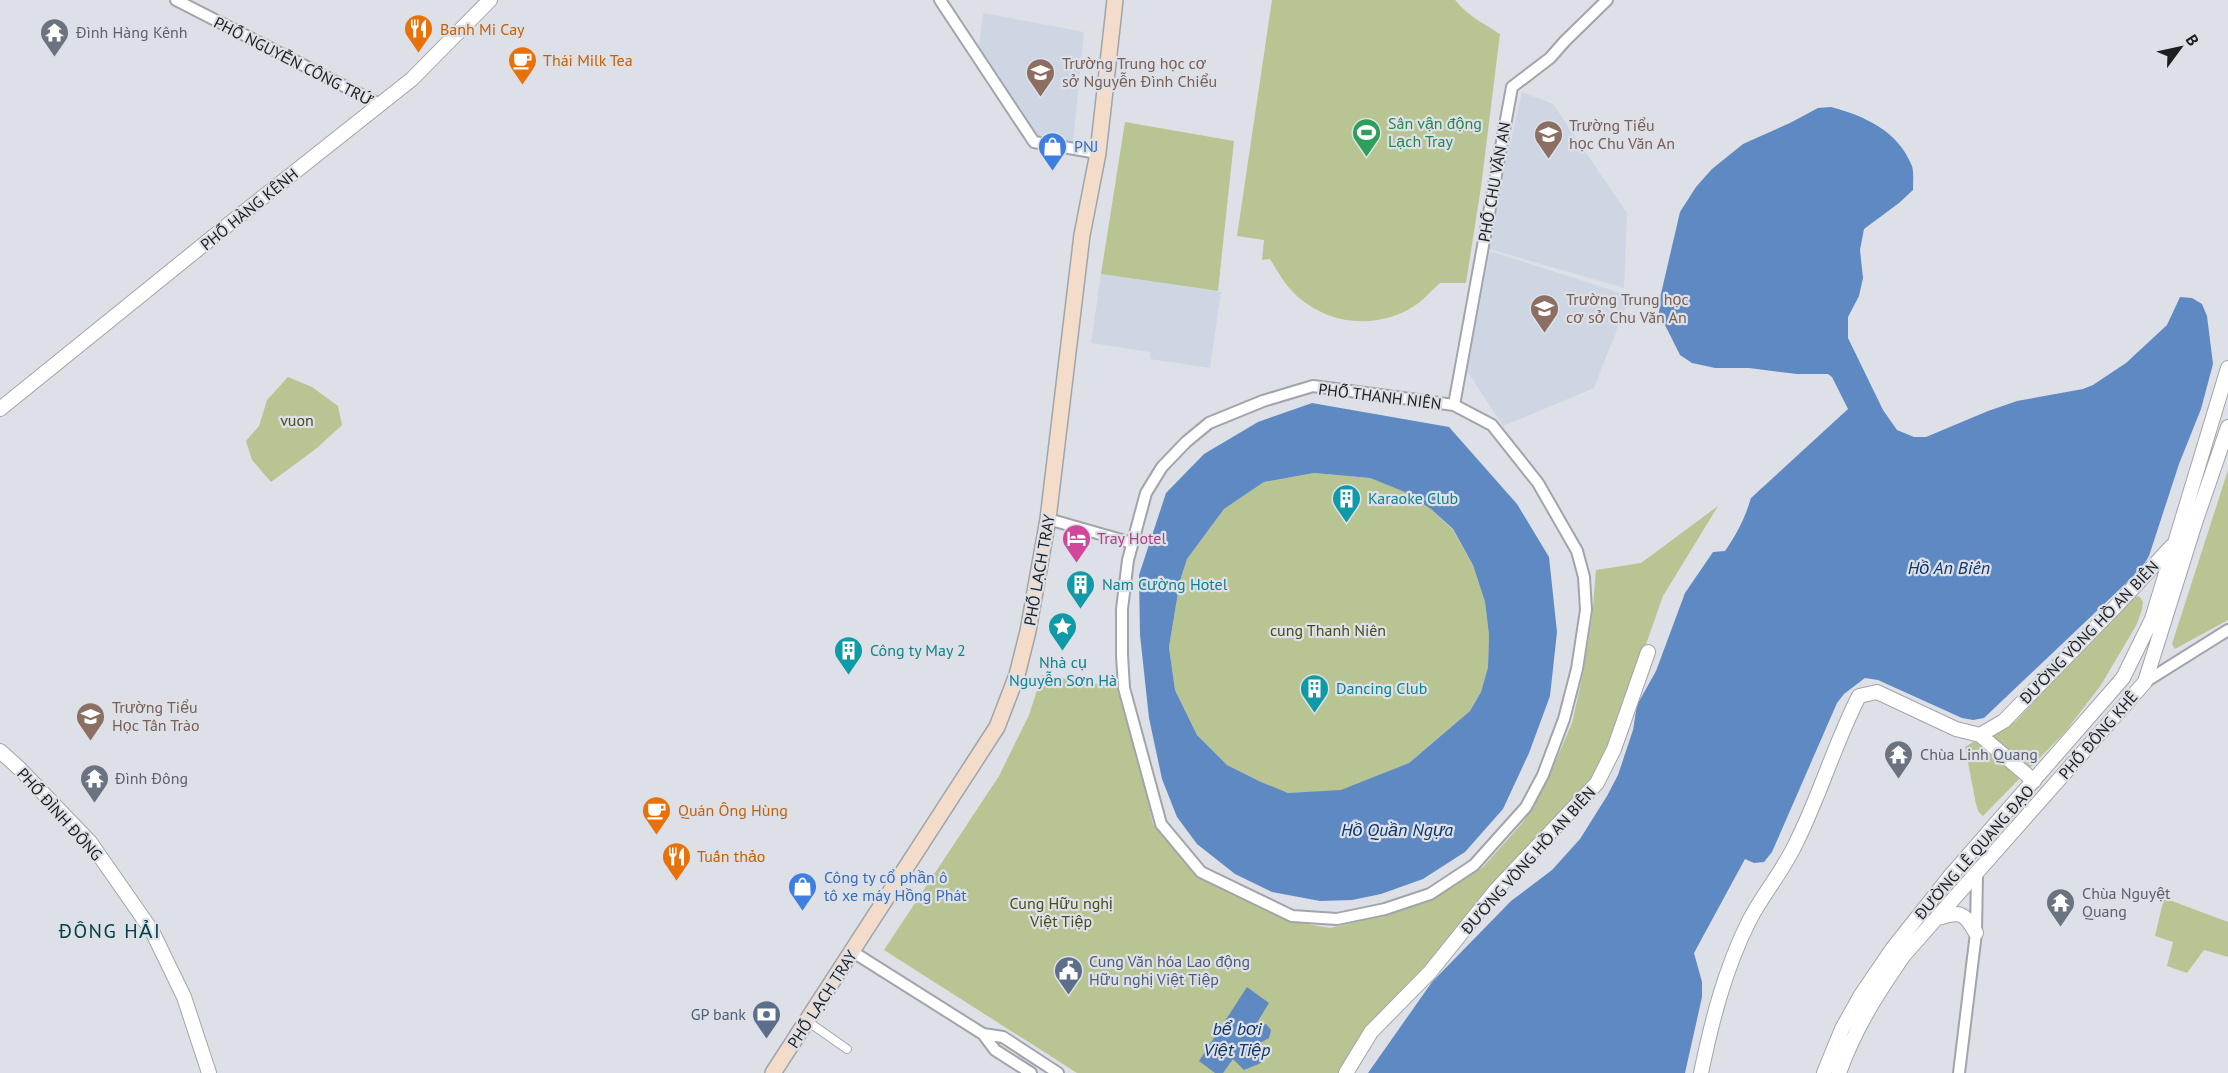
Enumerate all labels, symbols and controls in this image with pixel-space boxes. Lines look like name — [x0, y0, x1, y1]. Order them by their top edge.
street label: PHỐ NGUYỄN CÔNG TRỨ — [211, 12, 377, 110]
restaurant icon: Banh Mi Cay — [403, 13, 435, 55]
temple icon: Đình Hàng Kênh — [39, 16, 71, 58]
north arrow — [2150, 18, 2210, 78]
place label: Banh Mi Cay — [440, 19, 525, 39]
place label: Đình Hàng Kênh — [75, 22, 188, 42]
text: B — [2182, 30, 2204, 49]
cafe icon: Thái Milk Tea — [506, 44, 538, 86]
place label: Thái Milk Tea — [543, 50, 633, 70]
place label: Trường Trung học cơ sở Nguyễn Đình Chiểu — [1062, 53, 1217, 91]
school or university icon: Trường Trung học cơ sở Nguyễn Đình Chiểu — [1025, 56, 1057, 98]
place label: Sân vận động Lạch Tray — [1388, 113, 1482, 151]
place label: Trường Tiểu học Chu Văn An — [1569, 115, 1675, 153]
sports icon: Sân vận động Lạch Tray — [1351, 116, 1383, 158]
school or university icon: Trường Tiểu học Chu Văn An — [1532, 118, 1564, 160]
street label: PHỐ CHU VĂN AN — [1474, 120, 1514, 244]
shop icon: PNJ — [1037, 130, 1069, 172]
place label: PNJ — [1074, 136, 1098, 156]
street label: PHỐ HÀNG KÊNH — [196, 164, 302, 254]
place label: Trường Trung học cơ sở Chu Văn An — [1566, 289, 1689, 327]
school or university icon: Trường Trung học cơ sở Chu Văn An — [1529, 292, 1561, 334]
street label: PHỐ THANH NIÊN — [1317, 379, 1443, 413]
park label: vuon — [280, 410, 314, 430]
building icon: Karaoke Club — [1331, 482, 1363, 524]
place label: Karaoke Club — [1368, 488, 1458, 508]
street label: PHỐ LẠCH TRAY — [1019, 513, 1059, 627]
hotel icon: Tray Hotel — [1060, 522, 1092, 564]
place label: Tray Hotel — [1097, 528, 1166, 548]
water label: Hồ An Biên — [1908, 556, 1990, 579]
street label: ĐƯỜNG VÒNG HỒ AN BIÊN — [2015, 556, 2163, 709]
building icon: Nam Cường Hotel — [1065, 568, 1097, 610]
place label: Nam Cường Hotel — [1102, 574, 1228, 594]
place icon: Nhà cụ Nguyễn Sơn Hà — [1047, 610, 1079, 652]
park label: cung Thanh Niên — [1270, 620, 1386, 640]
building icon: Công ty May 2 — [833, 634, 865, 676]
place label: Công ty May 2 — [870, 640, 966, 660]
place label: Nhà cụ Nguyễn Sơn Hà — [1009, 652, 1117, 690]
building icon: Dancing Club — [1299, 672, 1331, 714]
place label: Dancing Club — [1336, 678, 1427, 698]
street label: PHỐ ĐÔNG KHÊ — [2054, 687, 2142, 783]
place label: Trường Tiểu Học Tân Trào — [112, 697, 200, 735]
school or university icon: Trường Tiểu Học Tân Trào — [75, 700, 107, 742]
temple icon: Chùa Linh Quang — [1883, 738, 1915, 780]
place label: Chùa Linh Quang — [1920, 744, 2038, 764]
temple icon: Đình Đông — [78, 762, 110, 804]
street label: PHỐ ĐÌNH ĐÔNG — [13, 763, 107, 865]
place label: Đình Đông — [114, 768, 188, 788]
street label: ĐƯỜNG LÊ QUANG ĐẠO — [1910, 781, 2038, 924]
street label: ĐƯỜNG VÒNG HỒ AN BIÊN — [1456, 782, 1599, 939]
cafe icon: Quán Ông Hùng — [641, 794, 673, 836]
place label: Quán Ông Hùng — [678, 800, 788, 820]
water label: Hồ Quần Ngựa — [1341, 818, 1453, 841]
restaurant icon: Tuấn thảo — [660, 840, 692, 882]
place label: Tuấn thảo — [697, 846, 765, 866]
place label: Công ty cổ phần ô tô xe máy Hồng Phát — [824, 867, 967, 905]
shop icon: Công ty cổ phần ô tô xe máy Hồng Phát — [787, 870, 819, 912]
place label: Chùa Nguyệt Quang — [2082, 883, 2171, 921]
temple icon: Chùa Nguyệt Quang — [2045, 886, 2077, 928]
park label: Cung Hữu nghị Việt Tiệp — [1009, 893, 1113, 931]
district label: ĐÔNG HẢI — [58, 918, 161, 944]
street label: PHỐ LẠCH TRAY — [783, 946, 861, 1052]
place label: Cung Văn hóa Lao động Hữu nghị Việt Tiệp — [1089, 951, 1250, 989]
public building icon: Cung Văn hóa Lao động Hữu nghị Việt Tiệp — [1052, 954, 1084, 996]
bank icon: GP bank — [751, 998, 783, 1040]
place label: GP bank — [691, 1004, 746, 1024]
water label: bể bơi Việt Tiệp — [1203, 1017, 1271, 1061]

